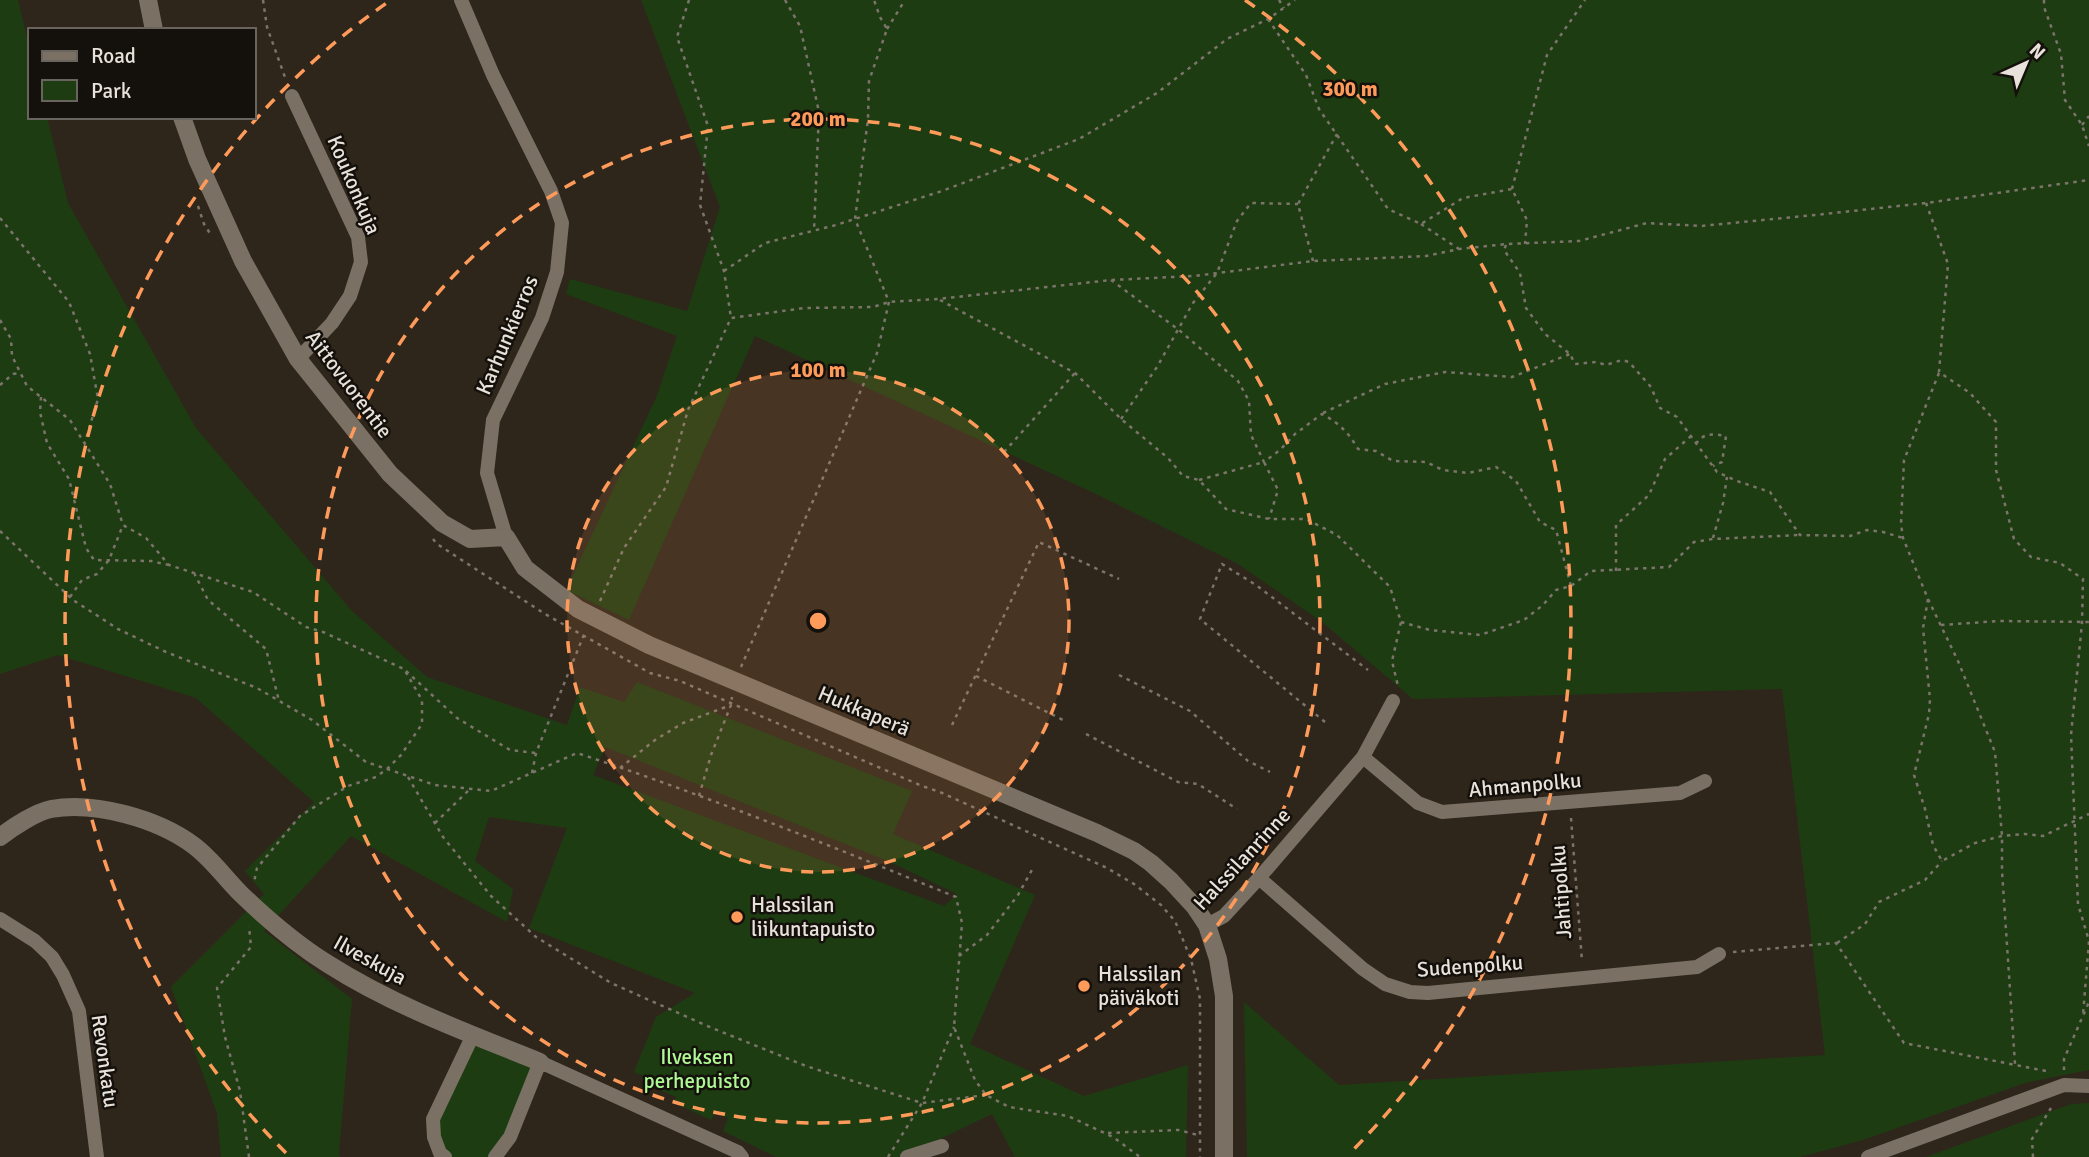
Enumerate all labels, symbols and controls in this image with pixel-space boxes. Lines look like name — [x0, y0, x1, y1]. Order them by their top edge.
legend — [28, 28, 256, 119]
north arrow — [1991, 28, 2061, 98]
text: N — [2024, 38, 2050, 65]
text: Road — [91, 43, 136, 69]
text: 300 m — [1322, 76, 1378, 102]
text: Park — [91, 78, 132, 104]
text: 200 m — [790, 106, 846, 132]
street label: Koukonkuja — [321, 132, 387, 238]
street label: Karhunkierros — [470, 271, 544, 399]
street label: Aittovuorentie — [300, 325, 398, 443]
text: 100 m — [790, 357, 846, 383]
centre of rings — [806, 609, 830, 633]
street label: Hukkaperä — [814, 680, 914, 742]
street label: Ahmanpolku — [1468, 767, 1582, 803]
street label: Halssilanrinne — [1188, 802, 1296, 916]
street label: Jahtipolku — [1545, 844, 1577, 940]
place label: Halssilan liikuntapuisto — [751, 892, 875, 942]
marker: Halssilan liikuntapuisto — [729, 909, 745, 925]
street label: Ilveskuja — [329, 929, 411, 991]
street label: Sudenpolku — [1416, 949, 1524, 983]
place label: Halssilan päiväkoti — [1098, 961, 1181, 1011]
marker: Halssilan päiväkoti — [1076, 978, 1092, 994]
street label: Revonkatu — [86, 1013, 124, 1109]
park label: Ilveksen perhepuisto — [644, 1044, 750, 1094]

